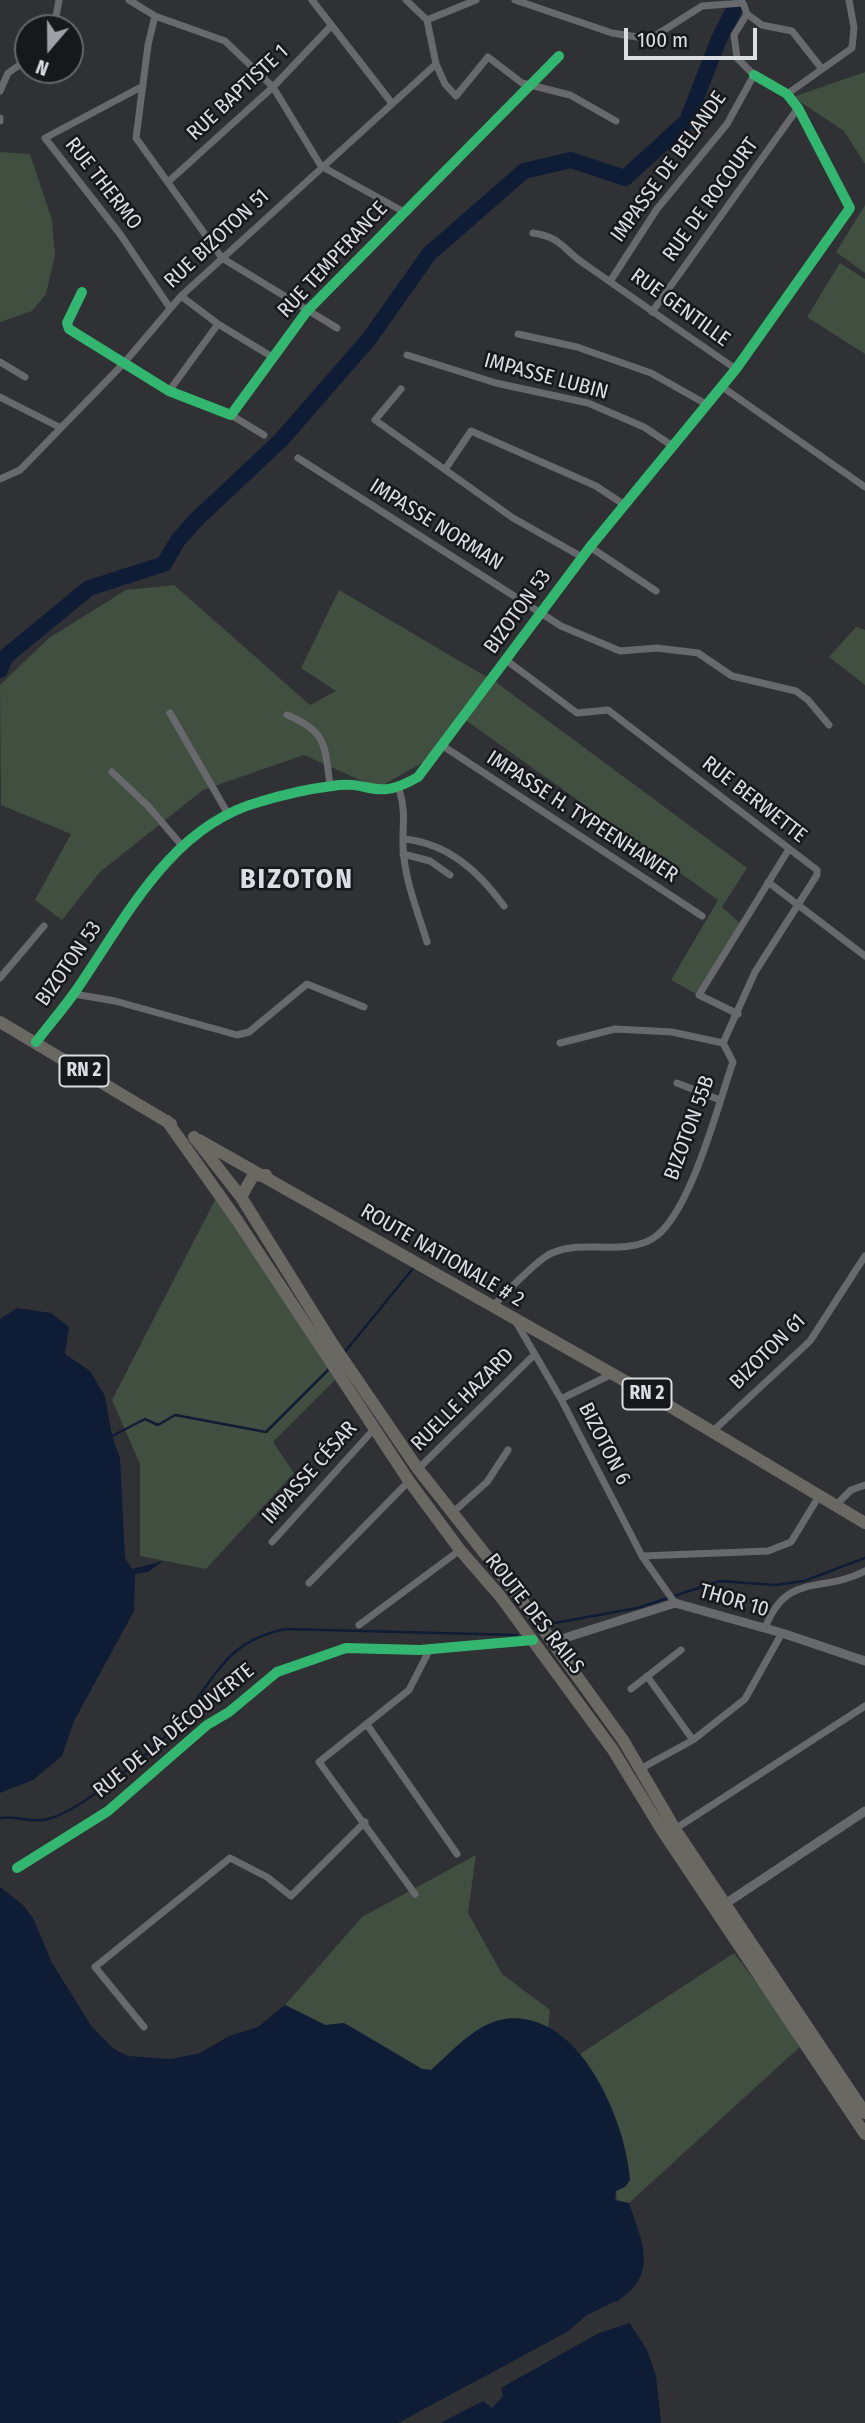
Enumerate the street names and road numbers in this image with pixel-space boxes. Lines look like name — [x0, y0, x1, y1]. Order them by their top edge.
street label: RUE BAPTISTE 1 — [182, 40, 294, 146]
street label: IMPASSE DE BELANDE — [606, 87, 732, 247]
street label: RUE THERMO — [59, 133, 147, 235]
street label: RUE DE ROCOURT — [658, 133, 764, 267]
street label: RUE BIZOTON 51 — [159, 184, 275, 294]
street label: RUE TEMPERANCE — [273, 197, 393, 323]
street label: RUE GENTILLE — [625, 263, 735, 353]
street label: IMPASSE LUBIN — [481, 348, 611, 406]
street label: IMPASSE NORMAN — [365, 474, 507, 576]
street label: BIZOTON 53 — [479, 565, 557, 659]
street label: IMPASSE H. TYPEENHAWER — [482, 746, 682, 888]
street label: RUE BERWETTE — [697, 751, 811, 849]
street label: BIZOTON 53 — [31, 917, 107, 1011]
road number: RN 2 — [60, 1056, 108, 1086]
street label: BIZOTON 55B — [659, 1072, 721, 1184]
street label: ROUTE NATIONALE # 2 — [356, 1199, 528, 1313]
street label: BIZOTON 61 — [725, 1309, 811, 1395]
street label: RUELLE HAZARD — [406, 1343, 520, 1457]
road number: RN 2 — [622, 1378, 672, 1410]
street label: BIZOTON 6 — [573, 1399, 635, 1489]
street label: IMPASSE CÉSAR — [257, 1416, 363, 1530]
street label: ROUTE DES RAILS — [479, 1549, 589, 1679]
street label: THOR 10 — [696, 1579, 772, 1623]
street label: RUE DE LA DÉCOUVERTE — [89, 1658, 259, 1804]

